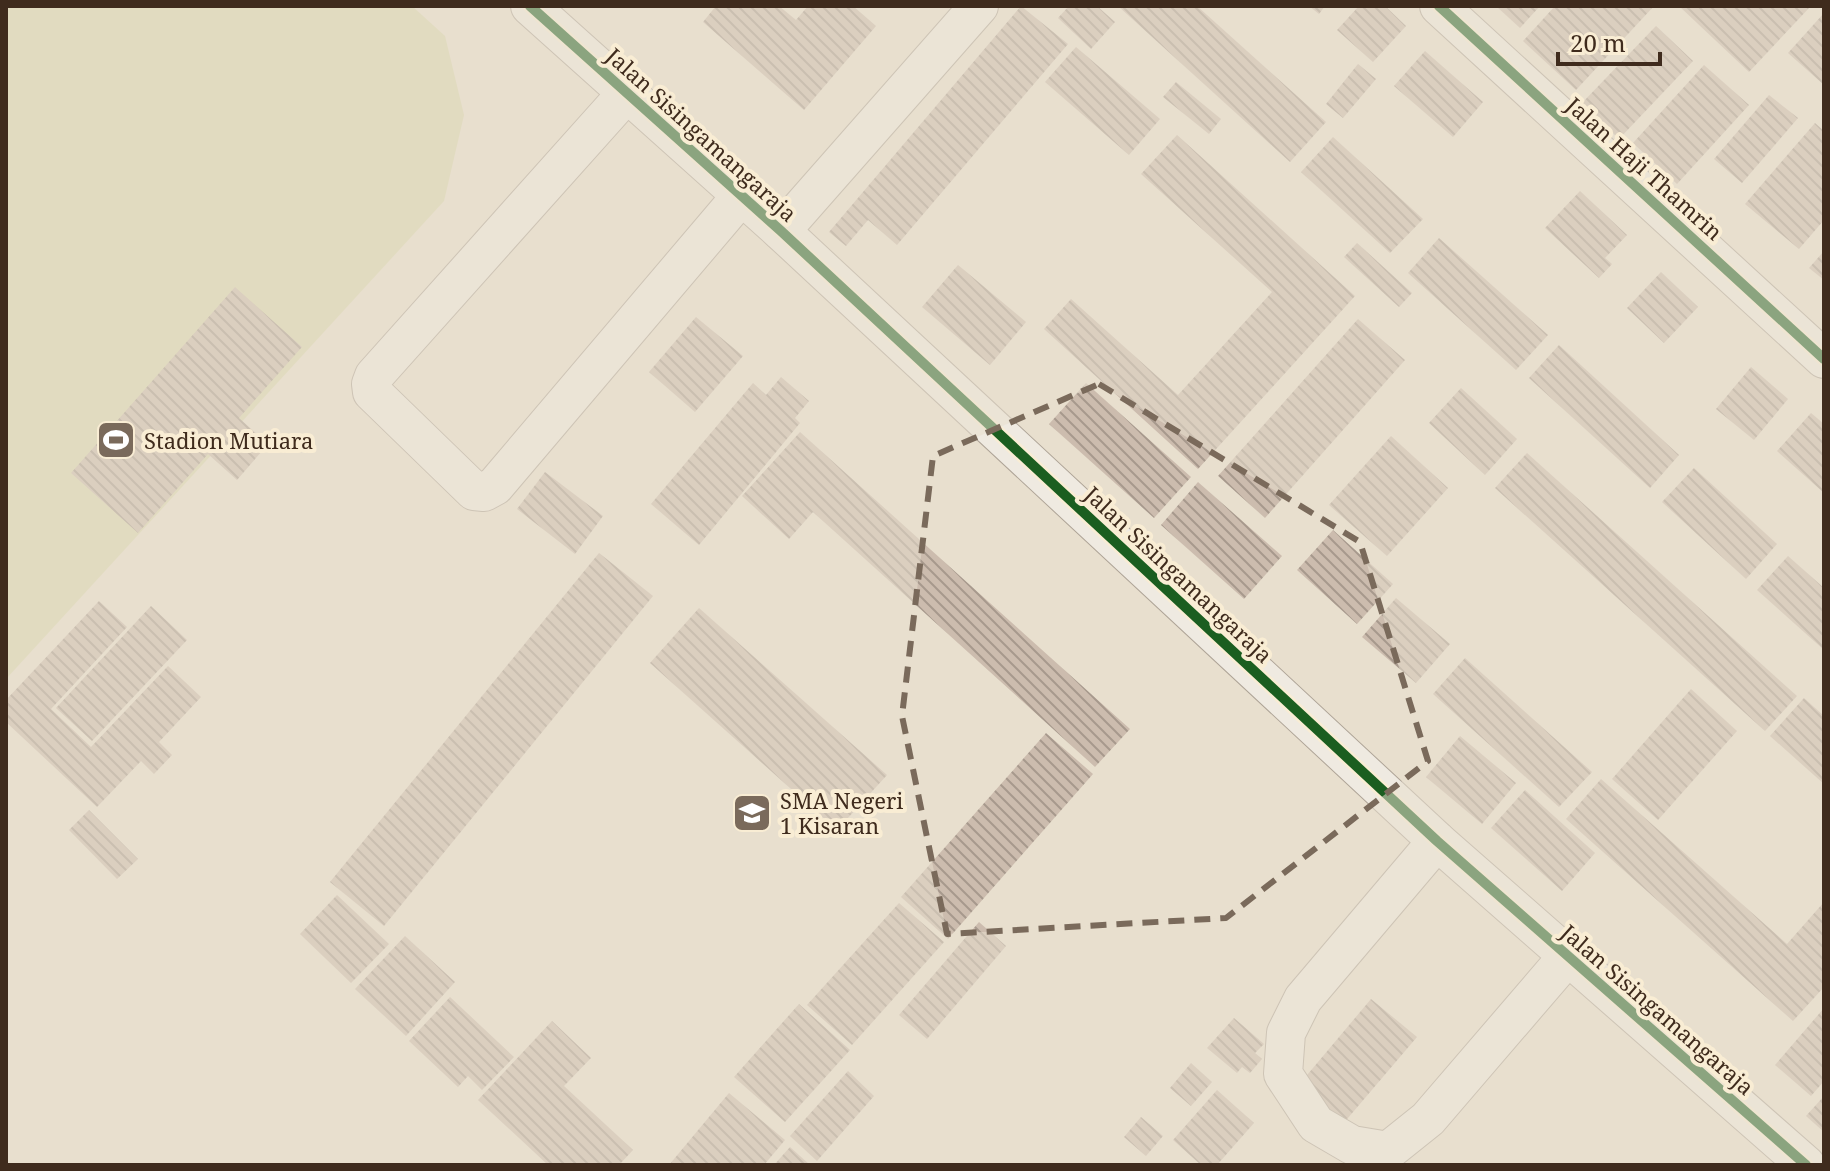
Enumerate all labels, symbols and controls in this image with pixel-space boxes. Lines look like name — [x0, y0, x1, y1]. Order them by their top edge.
scale bar — [1558, 16, 1660, 66]
text: 20 m — [1570, 26, 1626, 59]
street label: Jalan Sisingamangaraja — [600, 40, 804, 228]
street label: Jalan Haji Thamrin — [1560, 89, 1730, 246]
sports icon: Stadion Mutiara — [95, 419, 137, 461]
place label: Stadion Mutiara — [144, 425, 313, 455]
street label: Jalan Sisingamangaraja — [1078, 478, 1279, 669]
place label: SMA Negeri 1 Kisaran — [780, 785, 903, 840]
school or university icon: SMA Negeri 1 Kisaran — [731, 792, 773, 834]
street label: Jalan Sisingamangaraja — [1554, 916, 1761, 1101]

